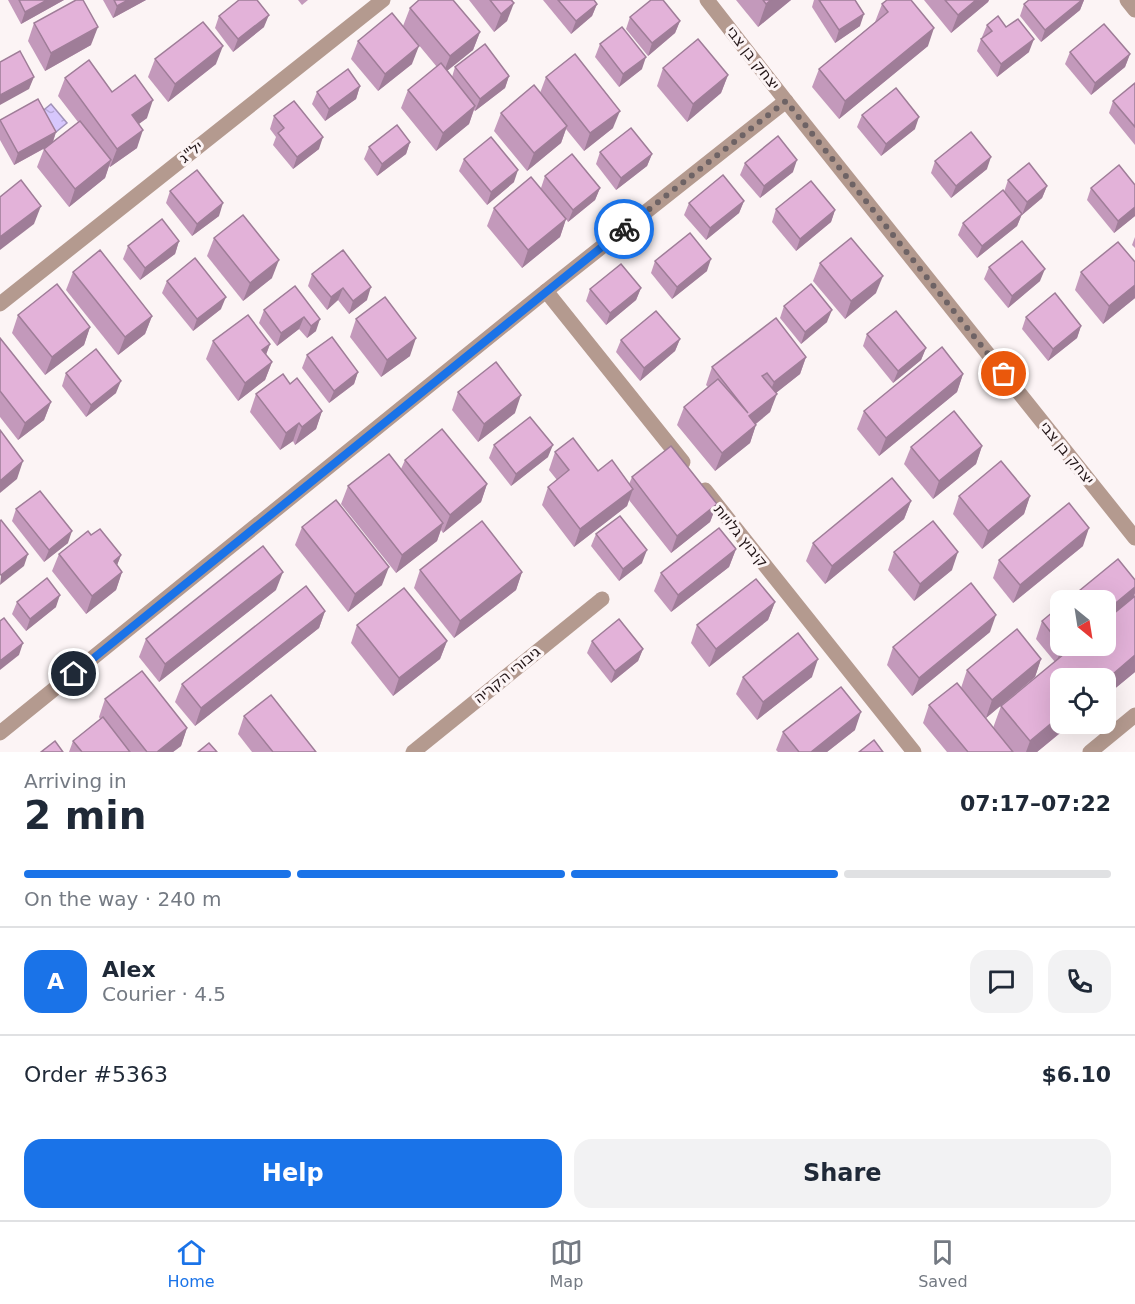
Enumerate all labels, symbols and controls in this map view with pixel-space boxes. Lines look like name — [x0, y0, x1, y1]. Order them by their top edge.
street label: יצחק בן צבי — [723, 23, 783, 93]
street label: יל"ג — [176, 137, 206, 167]
courier — [594, 199, 654, 259]
icon: bike — [608, 213, 641, 246]
pin — [978, 348, 1029, 399]
icon: bag — [987, 357, 1020, 390]
street label: יצחק בן צבי — [1036, 418, 1098, 488]
street label: קיבוץ גלויות — [710, 501, 772, 571]
north arrow — [1050, 590, 1116, 656]
map controls — [1050, 590, 1116, 734]
street label: גיבורי הקריה — [470, 643, 544, 707]
pin — [48, 648, 99, 699]
icon: home — [57, 657, 90, 690]
button: locate — [1050, 668, 1116, 734]
text: Arriving in — [24, 769, 127, 793]
text: 07:17–07:22 — [960, 791, 1111, 816]
text: 2 min — [24, 793, 146, 838]
text: On the way · 240 m — [24, 887, 222, 911]
button: chat — [970, 950, 1033, 1013]
button: phone — [1048, 950, 1111, 1013]
text: Alex — [102, 957, 156, 982]
text: A — [47, 969, 64, 994]
text: Courier · 4.5 — [102, 982, 226, 1006]
text: Order #5363 — [24, 1062, 168, 1087]
text: $6.10 — [1041, 1062, 1111, 1087]
button: Help — [24, 1139, 562, 1208]
button: Share — [574, 1139, 1111, 1208]
tab: Home — [167, 1236, 215, 1291]
tab: Map — [550, 1236, 583, 1291]
tab: Saved — [918, 1236, 968, 1291]

